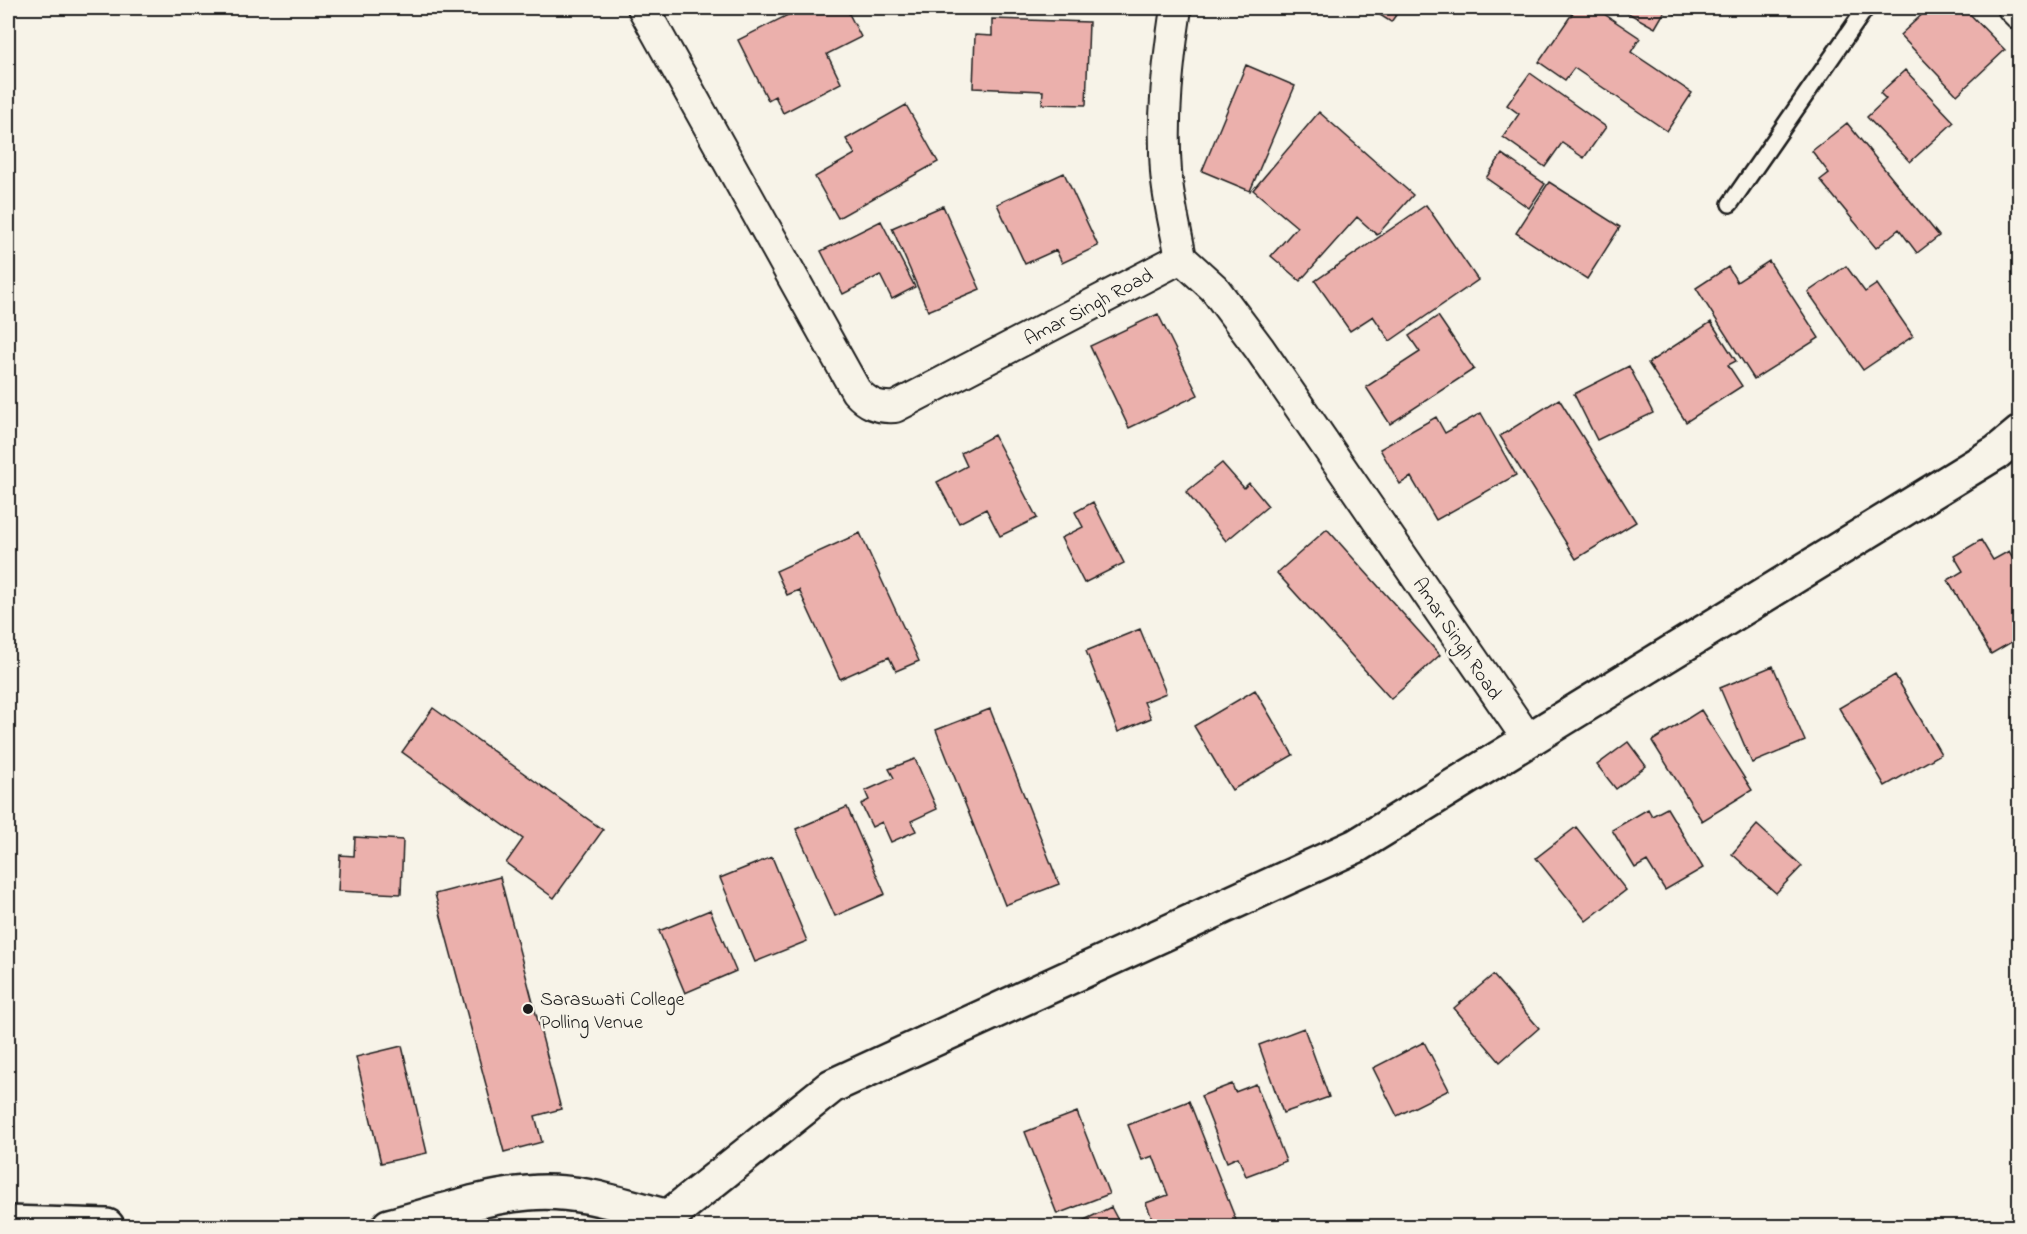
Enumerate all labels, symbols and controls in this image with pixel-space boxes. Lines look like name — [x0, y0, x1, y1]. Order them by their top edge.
street label: Amar Singh Road — [1020, 262, 1159, 355]
street label: Amar Singh Road — [1403, 572, 1508, 707]
place label: Saraswati College Polling Venue — [540, 986, 685, 1039]
marker: Saraswati College Polling Venue — [521, 1002, 535, 1016]

